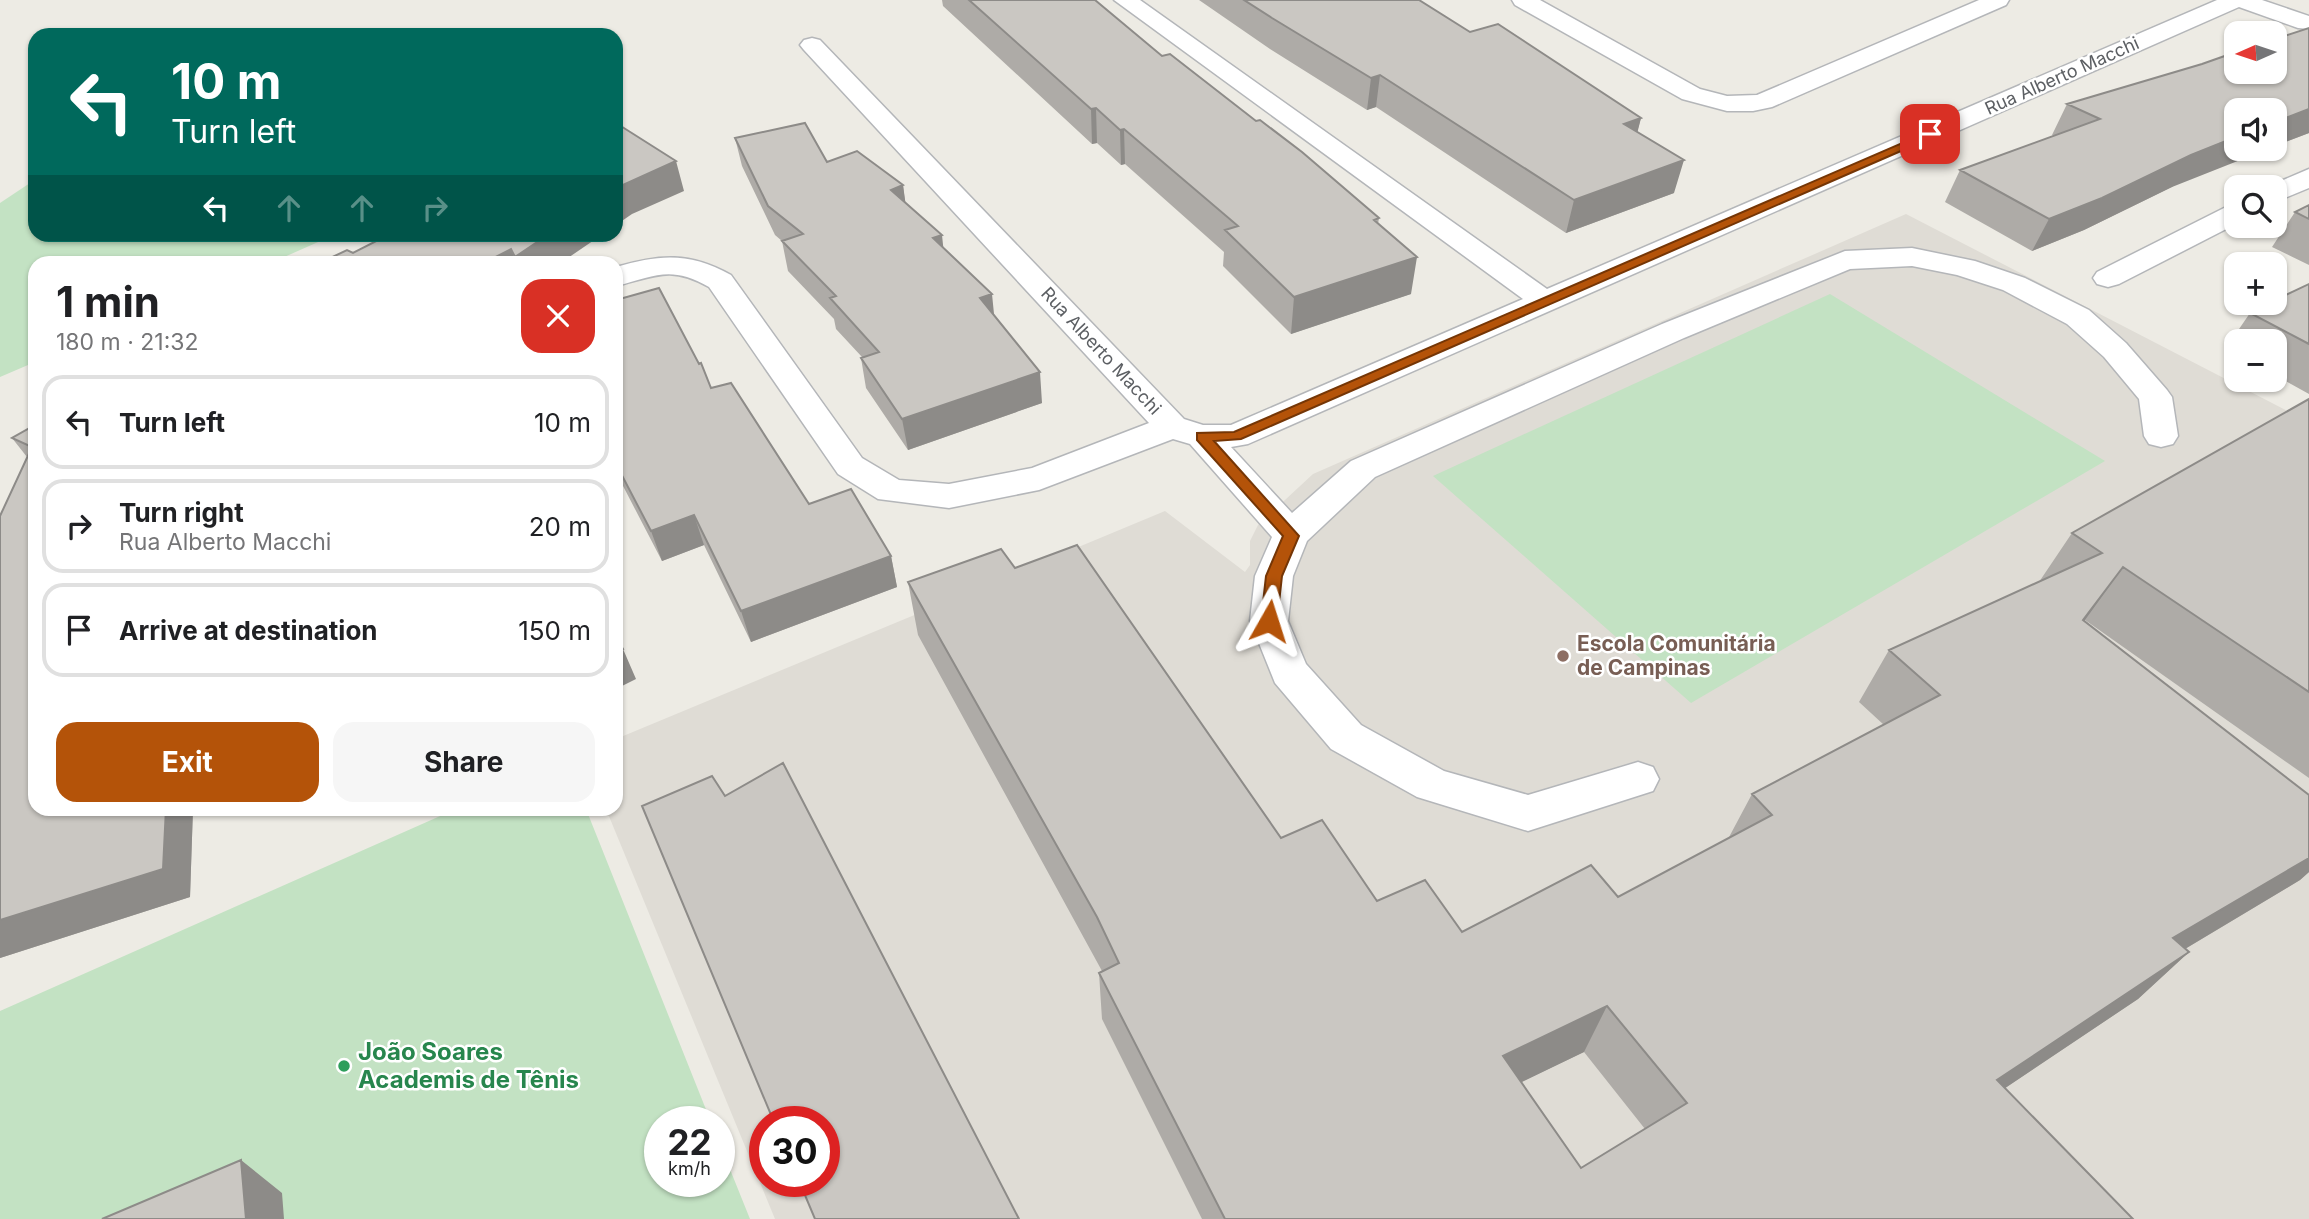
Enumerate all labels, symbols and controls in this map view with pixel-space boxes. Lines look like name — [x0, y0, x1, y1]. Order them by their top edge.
north arrow — [2224, 21, 2287, 84]
map controls — [2224, 21, 2287, 392]
street label: Rua Alberto Macchi — [1982, 32, 2142, 119]
text: 10 m — [171, 52, 282, 111]
icon: left — [56, 56, 147, 147]
button: sound — [2224, 98, 2287, 161]
pin — [1900, 104, 1960, 164]
text: Turn left — [171, 112, 296, 151]
icon: arrive — [1911, 115, 1949, 153]
button: search — [2224, 175, 2287, 238]
icon: left — [197, 189, 235, 227]
icon: ahead — [270, 189, 308, 227]
icon: ahead — [343, 189, 381, 227]
icon: right — [416, 189, 454, 227]
button: + — [2224, 252, 2287, 315]
text: 1 min — [56, 276, 160, 327]
button: close — [521, 279, 595, 353]
street label: Rua Alberto Macchi — [1037, 283, 1166, 419]
text: 180 m · 21:32 — [56, 328, 199, 356]
button: − — [2224, 329, 2287, 392]
icon: left — [60, 403, 98, 441]
text: Turn left — [119, 407, 225, 438]
text: 10 m — [534, 407, 591, 438]
text: Turn right — [119, 497, 244, 528]
icon: right — [60, 507, 98, 545]
text: 20 m — [529, 511, 591, 542]
text: Rua Alberto Macchi — [119, 528, 331, 556]
position arrow — [1232, 584, 1306, 658]
icon: arrive — [60, 611, 98, 649]
text: Arrive at destination — [119, 615, 378, 646]
text: 150 m — [518, 615, 591, 646]
place label: Escola Comunitária de Campinas — [1577, 631, 1776, 680]
marker: Escola Comunitária de Campinas — [1555, 648, 1571, 664]
button: Exit — [56, 722, 319, 802]
button: Share — [333, 722, 595, 802]
place label: João Soares Academis de Tênis — [358, 1037, 579, 1094]
marker: João Soares Academis de Tênis — [336, 1058, 352, 1074]
speed limit sign: 30 — [749, 1106, 840, 1197]
text: 22 — [667, 1121, 712, 1163]
text: km/h — [668, 1158, 711, 1179]

